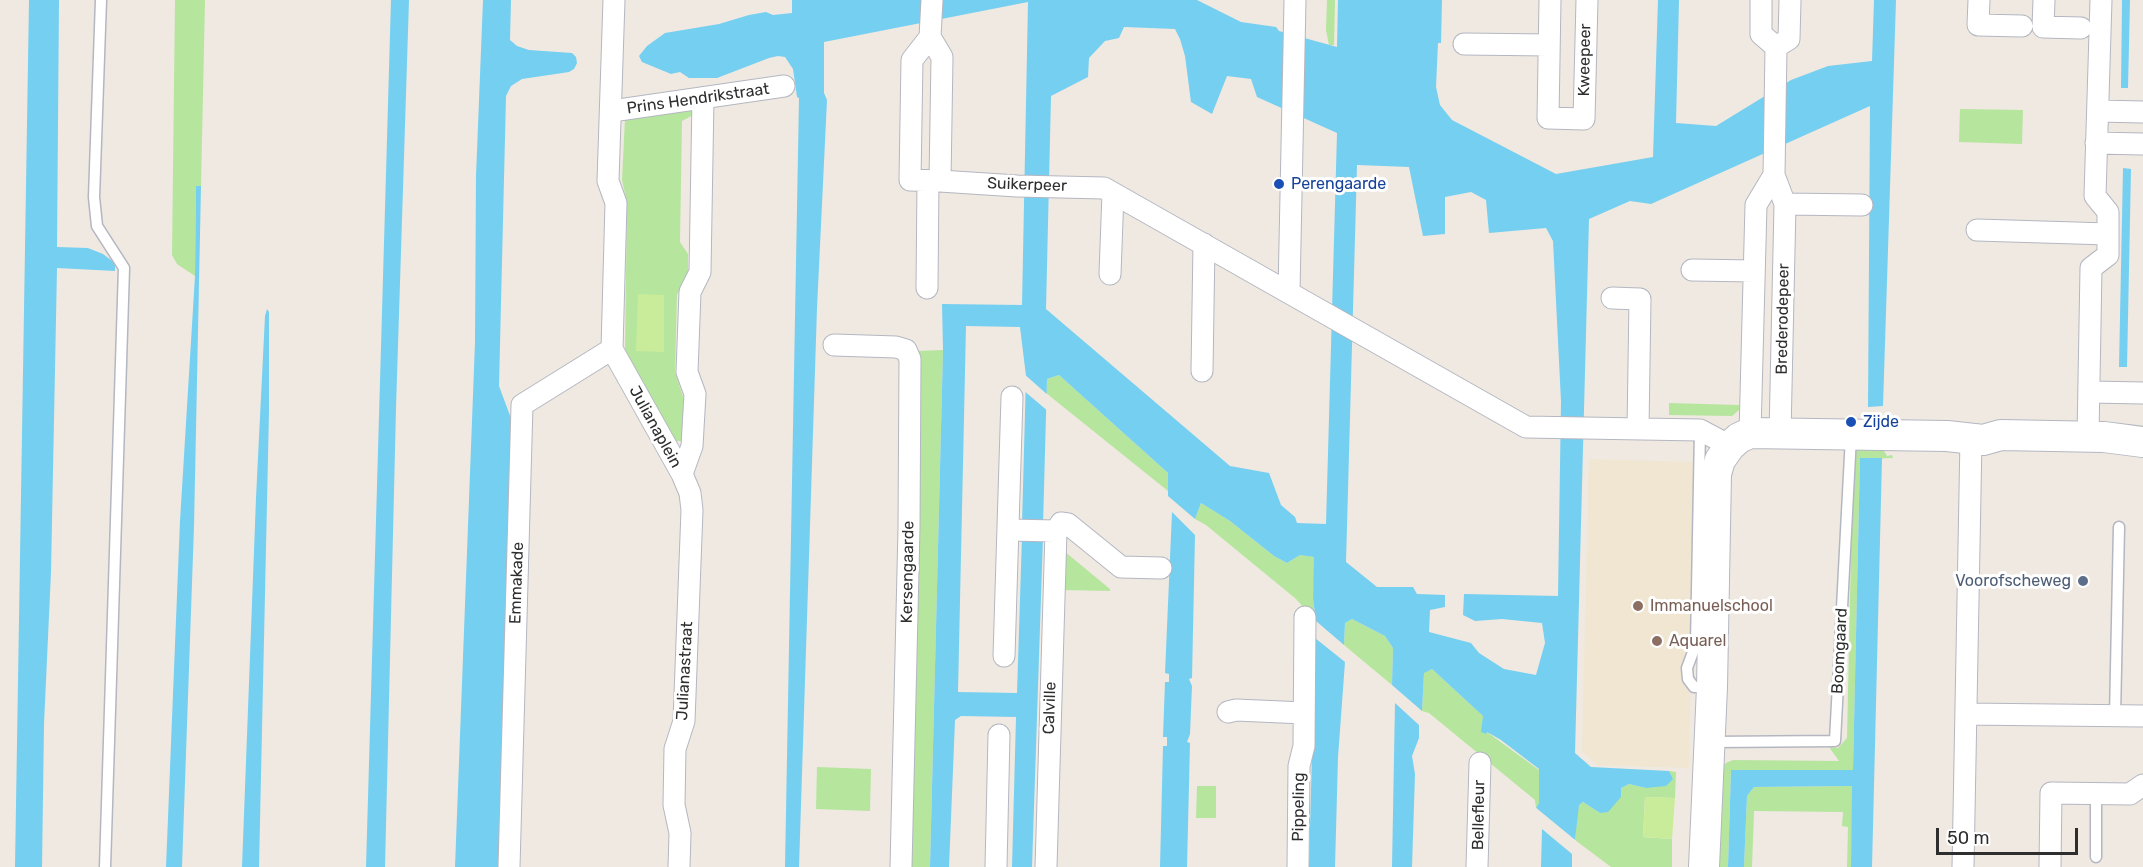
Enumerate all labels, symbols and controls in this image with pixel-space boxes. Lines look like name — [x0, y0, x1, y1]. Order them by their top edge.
street label: Kweepeer — [1575, 23, 1595, 97]
street label: Prins Hendrikstraat — [625, 79, 771, 119]
street label: Suikerpeer — [987, 174, 1067, 196]
place label: Perengaarde — [1291, 174, 1386, 194]
marker: Perengaarde — [1272, 177, 1286, 191]
street label: Brederodepeer — [1772, 263, 1794, 375]
street label: Julianaplein — [625, 383, 685, 471]
place label: Zijde — [1863, 412, 1899, 432]
marker: Zijde — [1844, 415, 1858, 429]
street label: Kersengaarde — [898, 521, 918, 623]
street label: Emmakade — [506, 541, 528, 625]
place label: Voorofscheweg — [1955, 571, 2071, 591]
marker: Voorofscheweg — [2076, 574, 2090, 588]
place label: Immanuelschool — [1650, 596, 1773, 616]
marker: Immanuelschool — [1631, 599, 1645, 613]
street label: Boomgaard — [1828, 608, 1852, 694]
street label: Julianastraat — [673, 621, 697, 721]
place label: Aquarel — [1669, 631, 1726, 651]
marker: Aquarel — [1650, 634, 1664, 648]
street label: Calville — [1039, 681, 1061, 735]
street label: Pippeling — [1289, 772, 1309, 842]
street label: Bellefleur — [1469, 780, 1489, 850]
scale bar — [1939, 816, 2082, 854]
text: 50 m — [1947, 827, 1990, 849]

